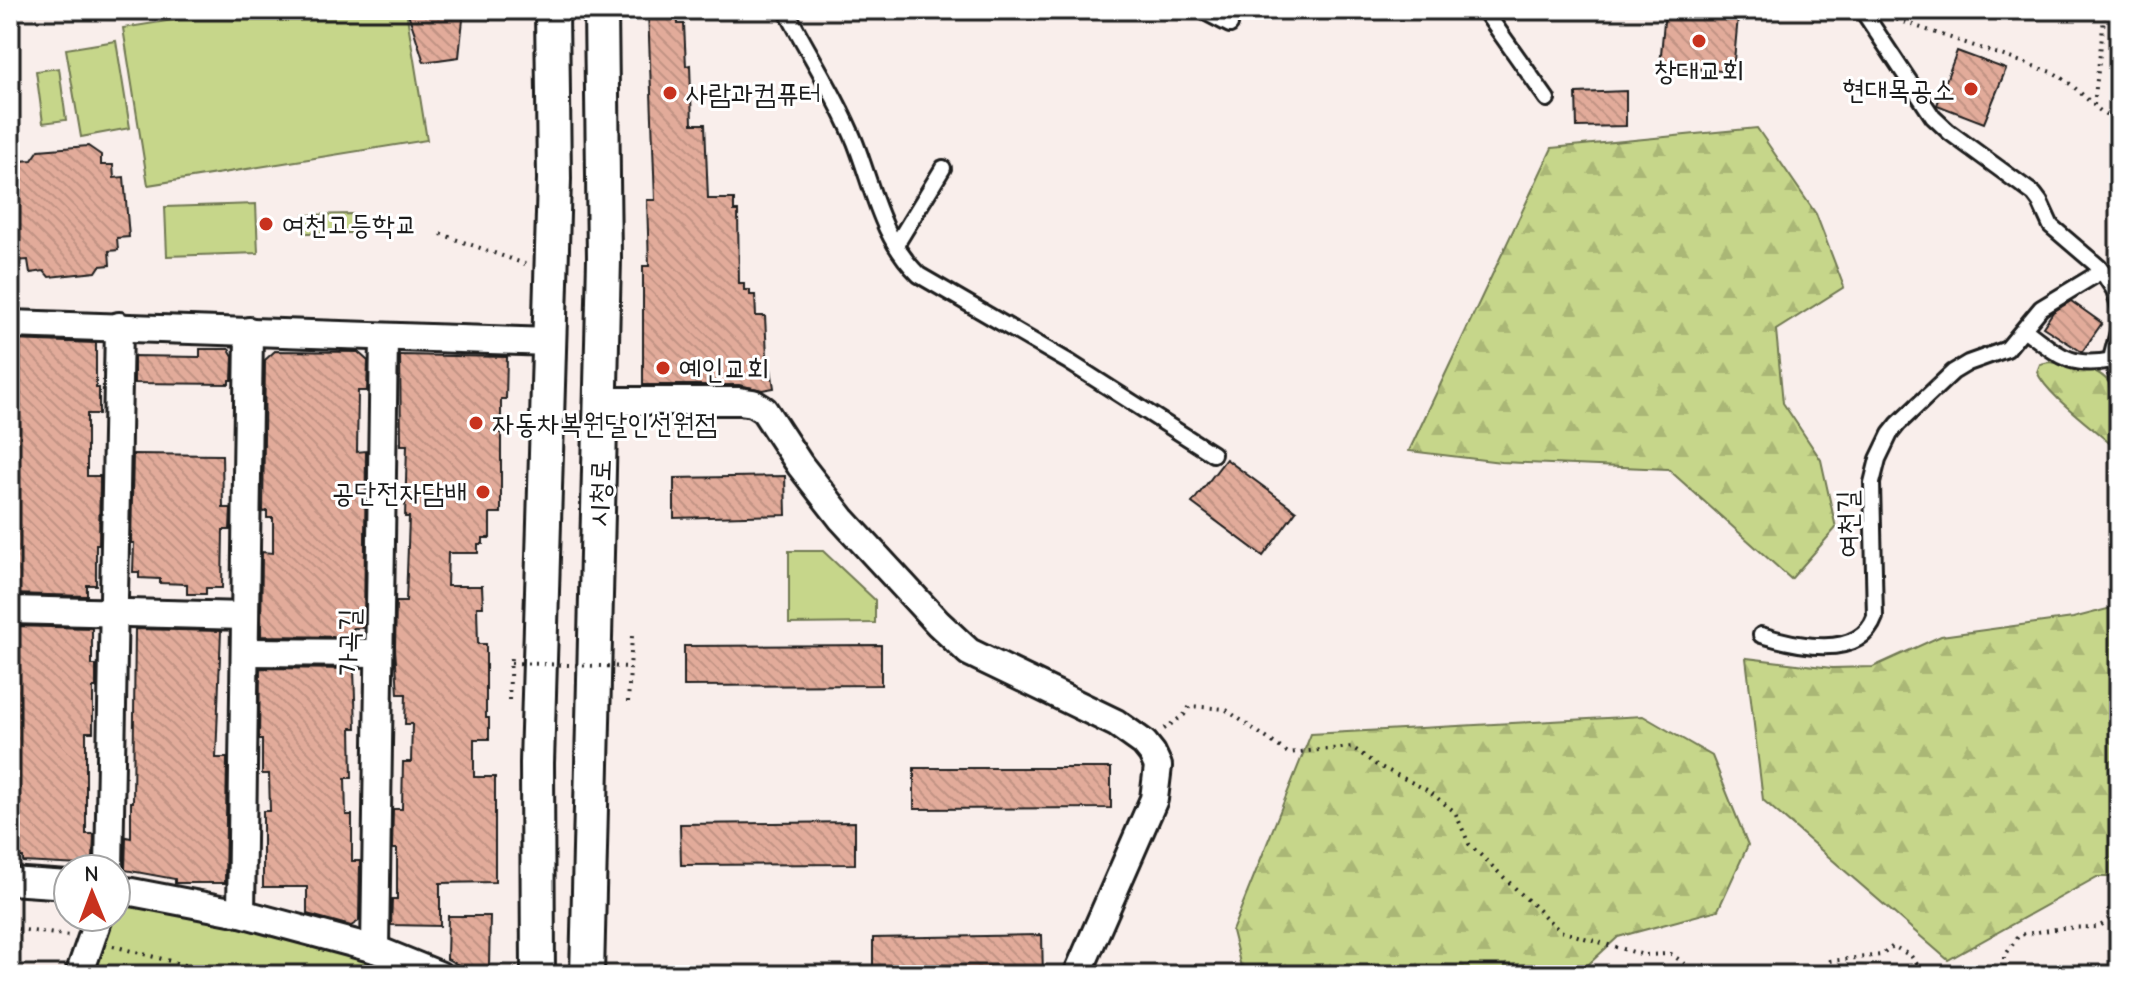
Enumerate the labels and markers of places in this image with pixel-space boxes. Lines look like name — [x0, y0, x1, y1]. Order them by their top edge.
marker: 창대교회 — [1690, 32, 1708, 50]
place label: 창대교회 — [1654, 55, 1744, 87]
place label: 현대목공소 — [1842, 74, 1955, 106]
place label: 사람과컴퓨터 — [686, 78, 821, 110]
marker: 현대목공소 — [1962, 80, 1980, 98]
marker: 사람과컴퓨터 — [661, 84, 679, 102]
place label: 여천고등학교 — [282, 209, 417, 241]
marker: 여천고등학교 — [257, 215, 275, 233]
place label: 예인교회 — [679, 353, 769, 385]
marker: 예인교회 — [654, 359, 672, 377]
place label: 자동차복원달인선원점 — [492, 408, 717, 440]
marker: 자동차복원달인선원점 — [467, 414, 485, 432]
place label: 공단전자담배 — [332, 477, 467, 509]
marker: 공단전자담배 — [474, 483, 492, 501]

